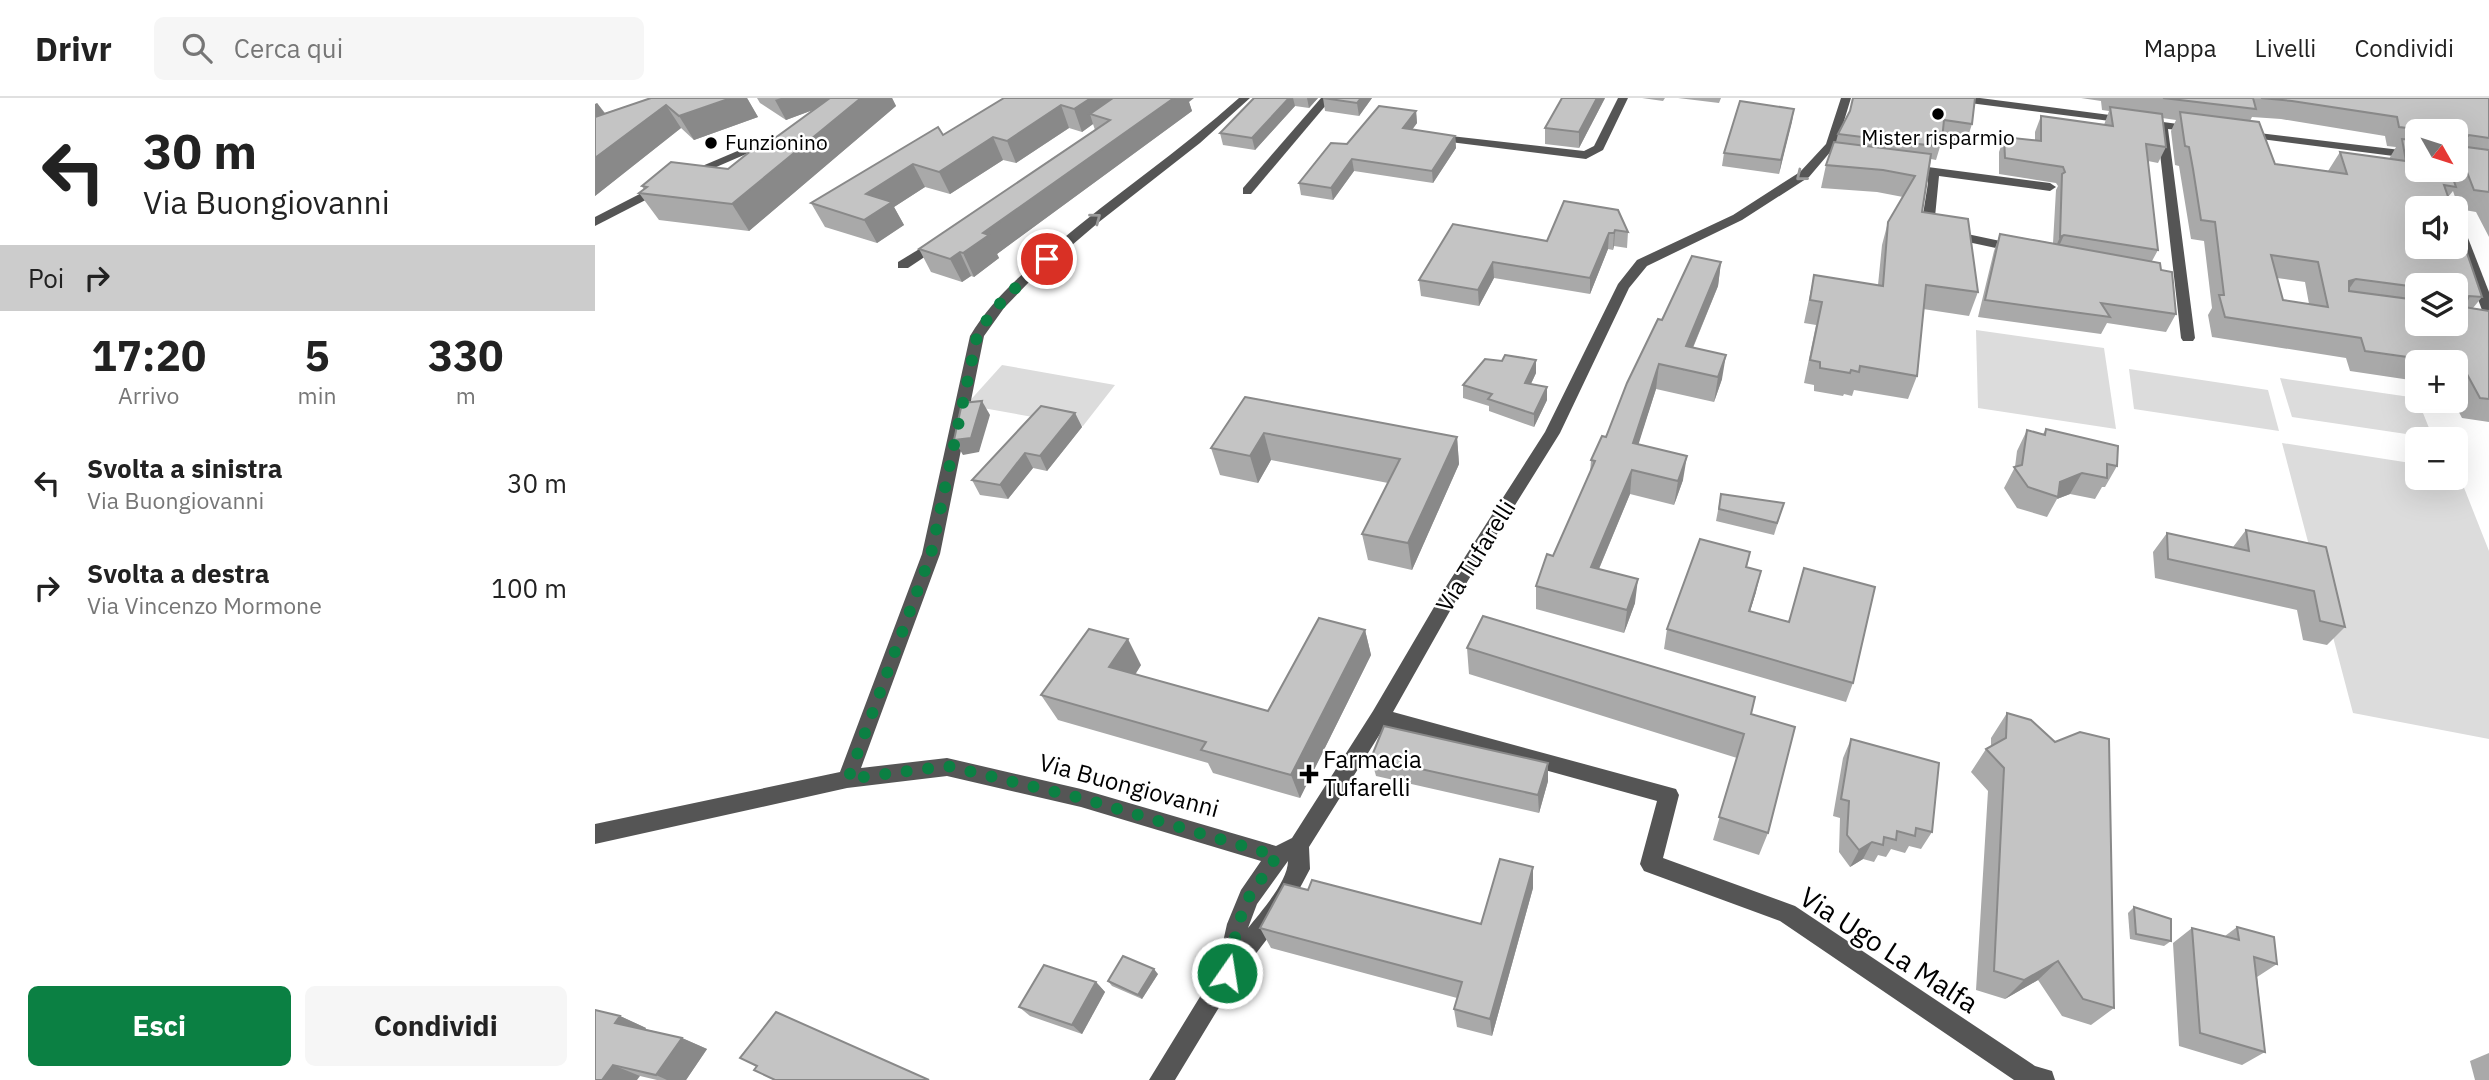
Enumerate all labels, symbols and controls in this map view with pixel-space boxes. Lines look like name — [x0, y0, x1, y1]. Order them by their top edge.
search box — [154, 17, 644, 80]
text: Drivr — [35, 27, 112, 70]
icon: search — [178, 29, 216, 67]
text: Cerca qui — [234, 31, 343, 65]
text: Mappa — [2144, 32, 2217, 64]
text: Livelli — [2255, 32, 2316, 64]
text: Condividi — [2354, 32, 2454, 64]
marker: Mister risparmio — [1930, 106, 1946, 122]
text: 30 m — [143, 119, 257, 182]
north arrow — [2405, 119, 2467, 182]
map controls — [2405, 119, 2468, 490]
place label: Mister risparmio — [1861, 123, 2015, 151]
icon: left — [28, 126, 119, 217]
place label: Funzionino — [725, 128, 828, 156]
marker: Funzionino — [703, 135, 719, 151]
one-way arrow — [1796, 167, 1808, 180]
text: Via Buongiovanni — [143, 181, 390, 223]
button: sound — [2405, 196, 2468, 259]
one-way arrow — [1088, 214, 1100, 227]
pin — [1017, 229, 1077, 289]
icon: arrive — [1028, 240, 1066, 278]
icon: right — [78, 259, 116, 297]
text: Poi — [28, 261, 64, 295]
button: layers — [2405, 273, 2468, 336]
text: 17:20 — [91, 328, 206, 383]
text: 5 — [304, 328, 330, 383]
text: 330 — [428, 328, 504, 383]
button: + — [2405, 350, 2468, 413]
text: Arrivo — [118, 380, 179, 410]
text: min — [298, 380, 336, 410]
text: m — [456, 380, 476, 410]
button: − — [2405, 427, 2468, 490]
text: Svolta a sinistra — [87, 451, 283, 485]
icon: left — [28, 464, 66, 502]
text: 30 m — [507, 466, 567, 500]
text: Via Buongiovanni — [87, 485, 264, 515]
street label: Via Tufarelli — [1428, 493, 1522, 618]
text: Svolta a destra — [87, 556, 269, 590]
icon: right — [28, 569, 66, 607]
text: 100 m — [491, 571, 567, 605]
text: Via Vincenzo Mormone — [87, 590, 322, 620]
place label: Farmacia Tufarelli — [1323, 743, 1422, 803]
street label: Via Buongiovanni — [1036, 746, 1223, 824]
marker: Farmacia Tufarelli — [1301, 766, 1317, 782]
street label: Via Ugo La Malfa — [1793, 878, 1986, 1021]
position arrow — [1190, 936, 1264, 1010]
button: Esci — [28, 986, 291, 1066]
button: Condividi — [305, 986, 567, 1066]

